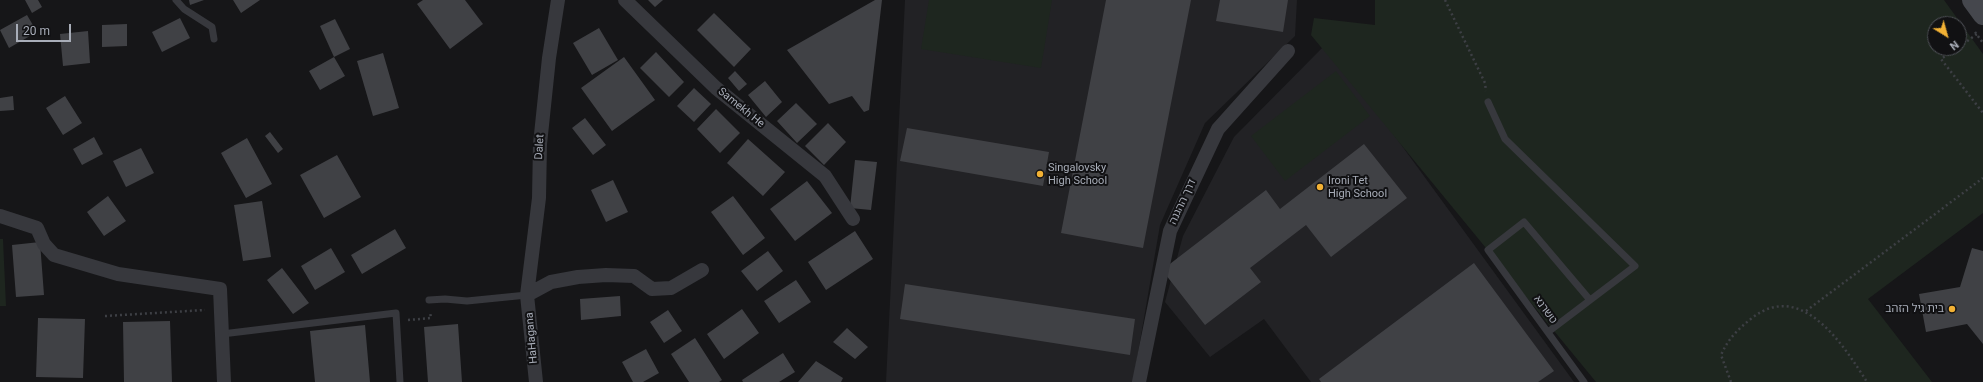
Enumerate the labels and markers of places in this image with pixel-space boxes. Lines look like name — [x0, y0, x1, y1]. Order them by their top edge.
place label: Singalovsky High School — [1048, 161, 1107, 187]
marker: Singalovsky High School — [1035, 169, 1045, 179]
place label: Ironi Tet High School — [1328, 174, 1387, 200]
marker: Ironi Tet High School — [1315, 182, 1325, 192]
place label: בית גיל הזהב — [1885, 302, 1944, 316]
marker: בית גיל הזהב — [1947, 304, 1957, 314]

